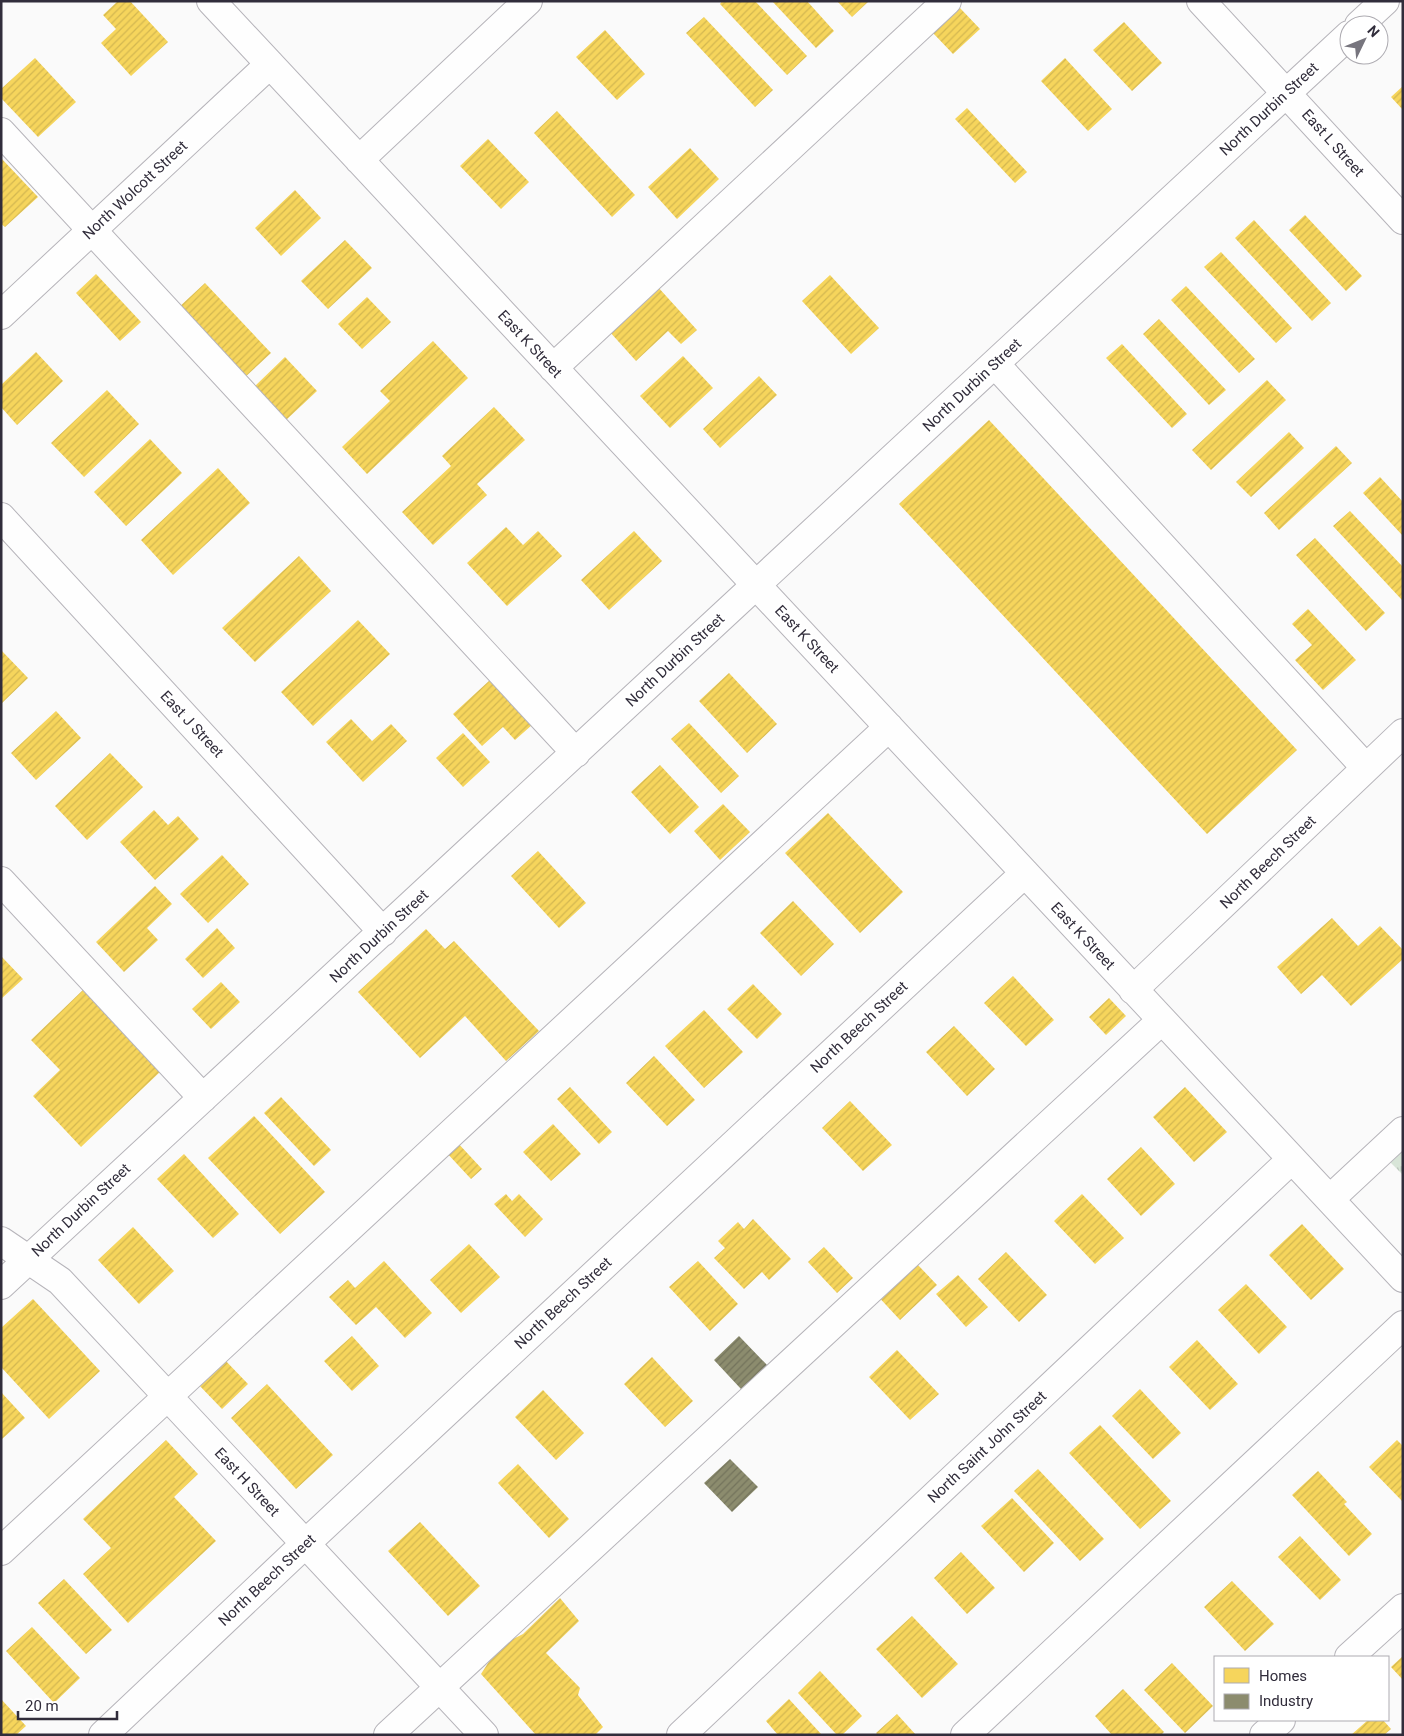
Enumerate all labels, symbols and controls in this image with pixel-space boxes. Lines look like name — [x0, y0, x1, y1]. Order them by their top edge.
north arrow — [1339, 15, 1389, 65]
text: N — [1364, 22, 1383, 40]
street label: North Durbin Street — [1216, 59, 1322, 159]
street label: East L Street — [1298, 106, 1368, 180]
street label: North Wolcott Street — [79, 137, 191, 243]
street label: East K Street — [494, 306, 566, 382]
street label: North Durbin Street — [919, 335, 1025, 435]
street label: East K Street — [771, 601, 843, 677]
street label: North Durbin Street — [622, 610, 728, 710]
street label: East J Street — [157, 687, 228, 761]
street label: North Beech Street — [1216, 812, 1320, 912]
street label: North Durbin Street — [326, 886, 432, 986]
street label: East K Street — [1047, 898, 1119, 974]
street label: North Beech Street — [807, 977, 911, 1077]
street label: North Durbin Street — [28, 1160, 134, 1260]
street label: North Beech Street — [511, 1253, 615, 1353]
street label: North Saint John Street — [924, 1387, 1050, 1507]
street label: East H Street — [211, 1444, 283, 1520]
street label: North Beech Street — [215, 1530, 319, 1630]
legend — [1214, 1656, 1389, 1721]
text: Homes — [1259, 1667, 1307, 1685]
scale bar — [18, 1688, 116, 1720]
text: Industry — [1259, 1692, 1313, 1710]
text: 20 m — [25, 1697, 59, 1715]

